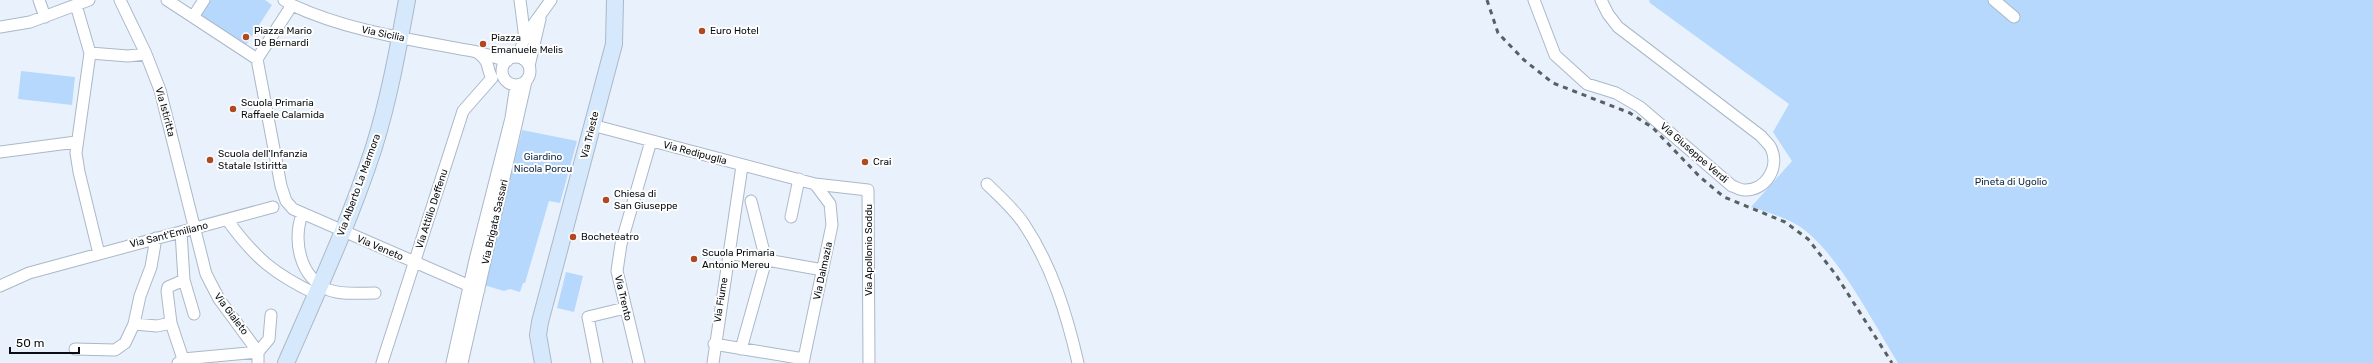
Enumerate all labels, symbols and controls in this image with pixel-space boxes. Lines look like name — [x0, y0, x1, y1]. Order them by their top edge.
street label: Via Sicilia — [360, 24, 406, 44]
place label: Piazza Mario De Bernardi — [254, 25, 312, 49]
place label: Euro Hotel — [710, 25, 759, 37]
marker: Euro Hotel — [697, 26, 707, 36]
marker: Piazza Mario De Bernardi — [241, 32, 251, 42]
place label: Piazza Emanuele Melis — [491, 32, 563, 56]
marker: Piazza Emanuele Melis — [478, 39, 488, 49]
street label: Via Istiritta — [153, 86, 177, 138]
place label: Scuola Primaria Raffaele Calamida — [241, 97, 324, 121]
marker: Scuola Primaria Raffaele Calamida — [228, 104, 238, 114]
street label: Via Trieste — [578, 110, 602, 160]
street label: Via Giuseppe Verdi — [1658, 120, 1730, 186]
street label: Via Alberto La Marmora — [335, 132, 383, 238]
street label: Via Redipuglia — [662, 139, 728, 167]
place label: Scuola dell'Infanzia Statale Istiritta — [218, 148, 308, 172]
park label: Giardino Nicola Porcu — [514, 151, 572, 175]
marker: Scuola dell'Infanzia Statale Istiritta — [205, 155, 215, 165]
place label: Crai — [873, 156, 891, 168]
marker: Crai — [860, 157, 870, 167]
street label: Via Attilio Deffenu — [413, 168, 451, 250]
park label: Pineta di Ugolio — [1975, 176, 2047, 188]
street label: Via Brigata Sassari — [479, 178, 511, 266]
place label: Chiesa di San Giuseppe — [614, 188, 678, 212]
marker: Chiesa di San Giuseppe — [601, 195, 611, 205]
street label: Via Apollonio Soddu — [863, 204, 875, 296]
street label: Via Sant'Emiliano — [129, 219, 210, 251]
place label: Bocheteatro — [581, 231, 639, 243]
marker: Bocheteatro — [568, 232, 578, 242]
street label: Via Veneto — [355, 233, 405, 263]
street label: Via Dalmazia — [811, 241, 835, 301]
place label: Scuola Primaria Antonio Mereu — [702, 247, 775, 271]
marker: Scuola Primaria Antonio Mereu — [689, 254, 699, 264]
street label: Via Trento — [612, 274, 634, 322]
street label: Via Fiume — [712, 276, 731, 324]
street label: Via Gialeto — [211, 291, 251, 338]
scale bar — [10, 329, 79, 355]
text: 50 m — [16, 336, 44, 350]

